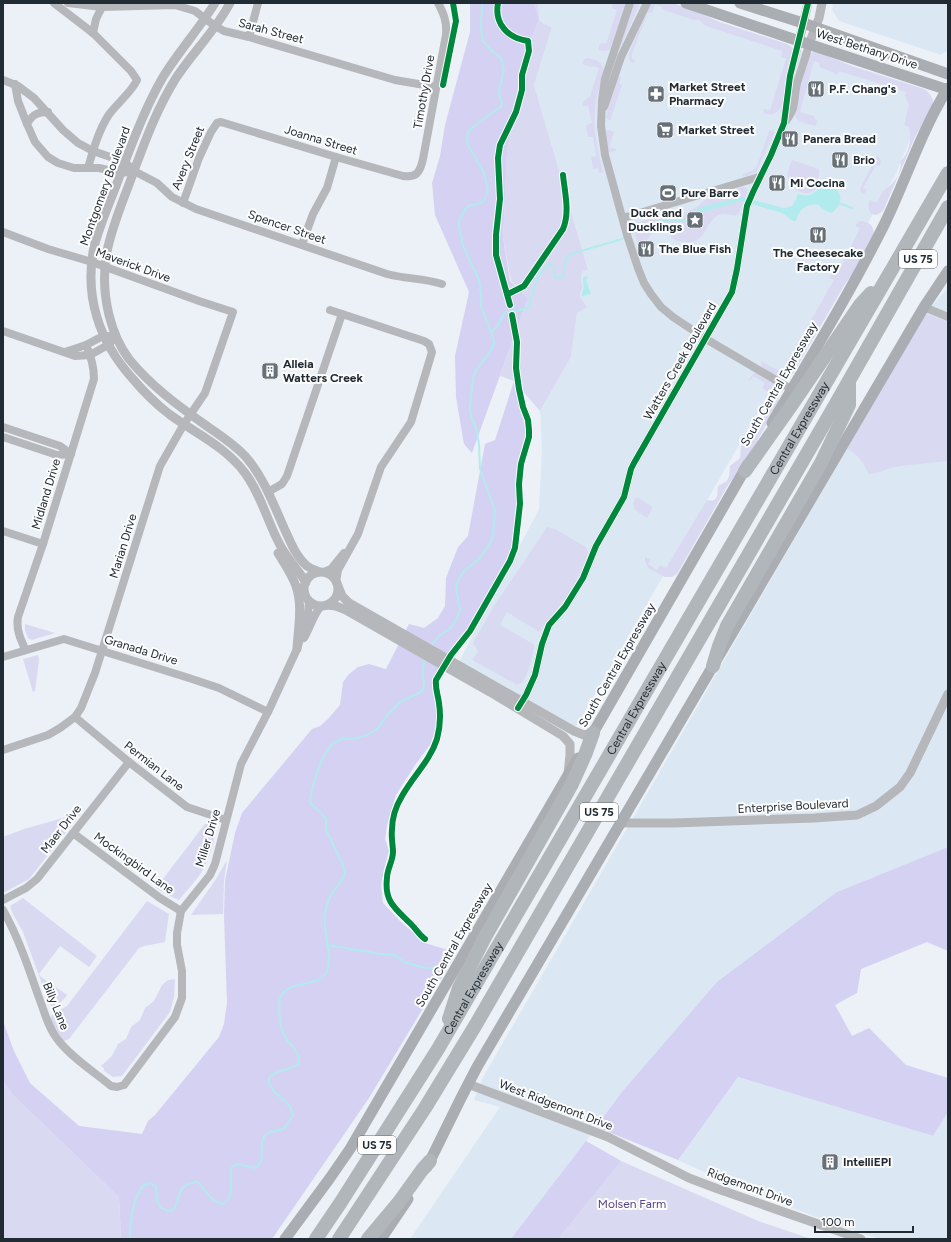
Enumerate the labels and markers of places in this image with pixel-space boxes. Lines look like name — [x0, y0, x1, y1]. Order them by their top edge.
restaurant icon: P.F. Chang's — [806, 79, 826, 99]
place label: Market Street Pharmacy — [669, 80, 746, 108]
place label: P.F. Chang's — [829, 82, 897, 96]
pharmacy icon: Market Street Pharmacy — [646, 84, 666, 104]
supermarket icon: Market Street — [655, 120, 675, 140]
place label: Market Street — [678, 123, 755, 137]
restaurant icon: Panera Bread — [780, 129, 800, 149]
place label: Panera Bread — [803, 132, 876, 146]
restaurant icon: Brio — [830, 150, 850, 170]
place label: Brio — [853, 153, 875, 167]
restaurant icon: Mi Cocina — [767, 173, 787, 193]
place label: Mi Cocina — [790, 176, 845, 190]
sports icon: Pure Barre — [658, 183, 678, 203]
place label: Pure Barre — [681, 186, 739, 200]
place label: Duck and Ducklings — [628, 206, 682, 234]
place icon: Duck and Ducklings — [685, 210, 705, 230]
restaurant icon: The Cheesecake Factory — [808, 225, 828, 245]
restaurant icon: The Blue Fish — [636, 239, 656, 259]
place label: The Blue Fish — [659, 242, 731, 256]
place label: The Cheesecake Factory — [773, 246, 863, 274]
place label: Alleia Watters Creek — [283, 357, 363, 385]
building icon: Alleia Watters Creek — [260, 361, 280, 381]
building icon: IntelliEPI — [820, 1152, 840, 1172]
place label: IntelliEPI — [843, 1155, 891, 1169]

